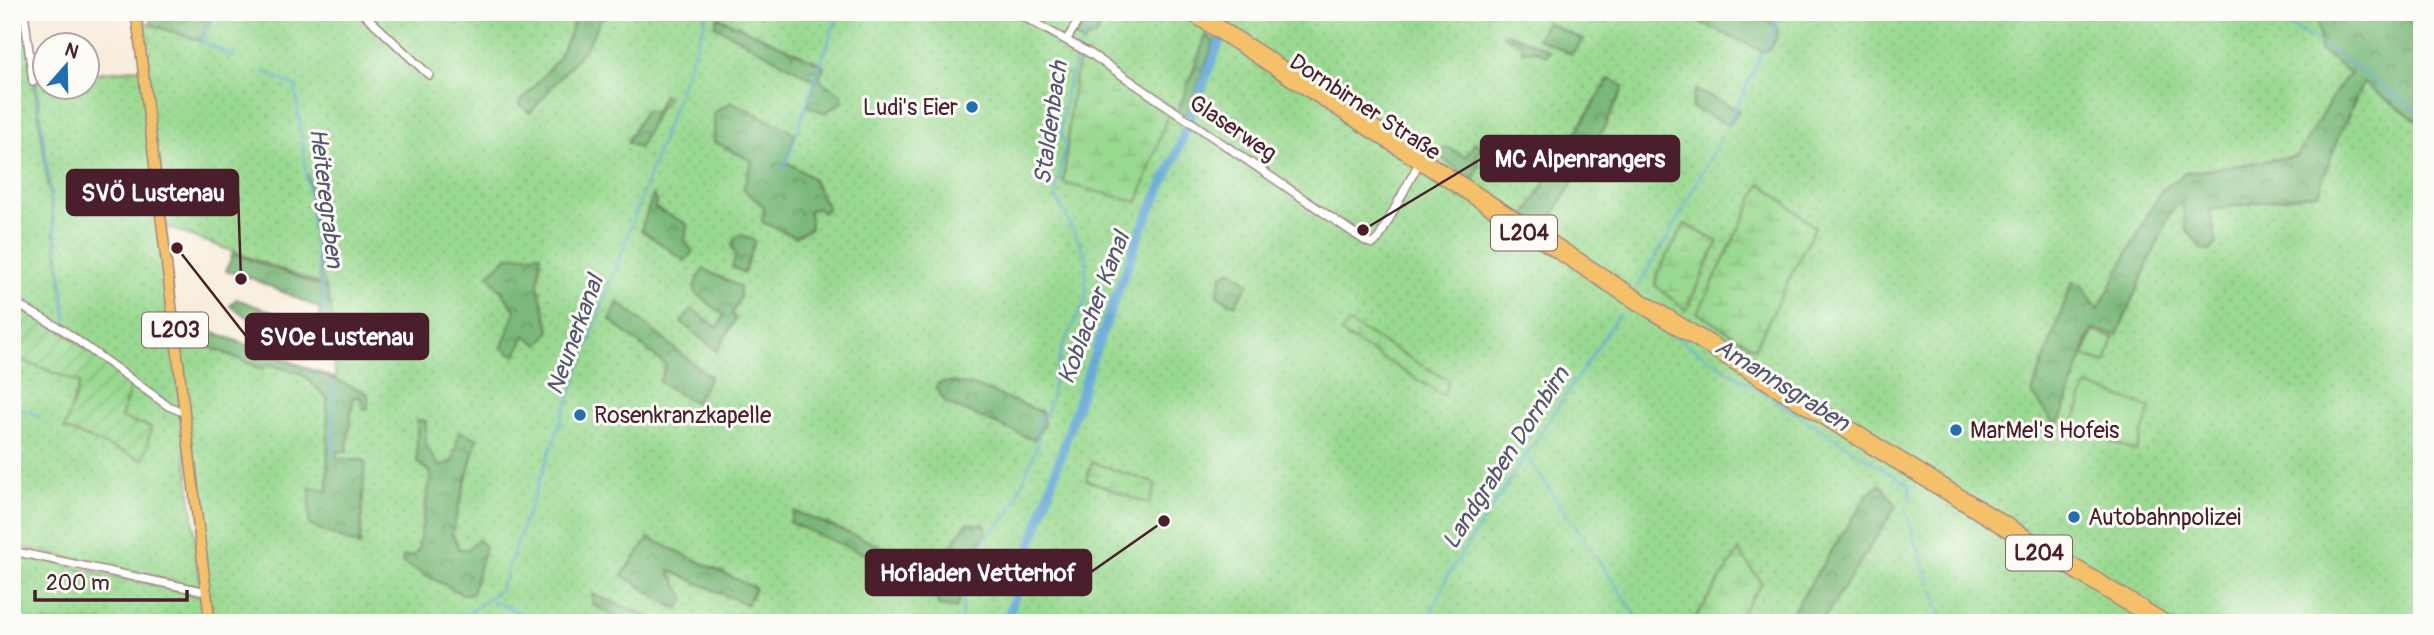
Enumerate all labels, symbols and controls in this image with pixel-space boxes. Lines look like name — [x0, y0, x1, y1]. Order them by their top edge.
north arrow — [32, 32, 102, 102]
text: N — [61, 37, 82, 64]
street label: Dornbirner Straße — [1284, 47, 1447, 167]
water label: Staldenbach — [1028, 58, 1074, 186]
street label: Glaserweg — [1184, 88, 1282, 168]
place label: Ludi's Eier — [863, 93, 958, 122]
marker: Ludi's Eier — [964, 99, 980, 115]
water label: Heiteregraben — [303, 127, 349, 271]
callout: MC Alpenrangers — [1481, 136, 1679, 181]
text: MC Alpenrangers — [1495, 145, 1666, 174]
callout: SVÖ Lustenau — [67, 170, 238, 215]
text: SVÖ Lustenau — [81, 179, 225, 208]
road number: L204 — [1491, 216, 1557, 250]
water label: Koblacher Kanal — [1052, 226, 1137, 388]
water label: Neunerkanal — [540, 269, 611, 399]
road number: L203 — [142, 312, 208, 348]
callout: SVOe Lustenau — [246, 314, 428, 359]
text: SVOe Lustenau — [260, 323, 414, 352]
water label: Amannsgraben — [1710, 332, 1856, 439]
water label: Landgraben Dornbirn — [1436, 360, 1576, 554]
place label: Rosenkranzkapelle — [594, 401, 772, 430]
marker: Rosenkranzkapelle — [572, 407, 588, 423]
place label: MarMel's Hofeis — [1970, 416, 2119, 445]
marker: MarMel's Hofeis — [1948, 422, 1964, 438]
place label: Autobahnpolizei — [2088, 503, 2241, 532]
marker: Autobahnpolizei — [2066, 509, 2082, 525]
road number: L204 — [2006, 536, 2072, 570]
callout: Hofladen Vetterhof — [866, 550, 1091, 595]
scale bar — [35, 558, 187, 602]
text: Hofladen Vetterhof — [880, 559, 1077, 588]
text: 200 m — [46, 570, 110, 597]

